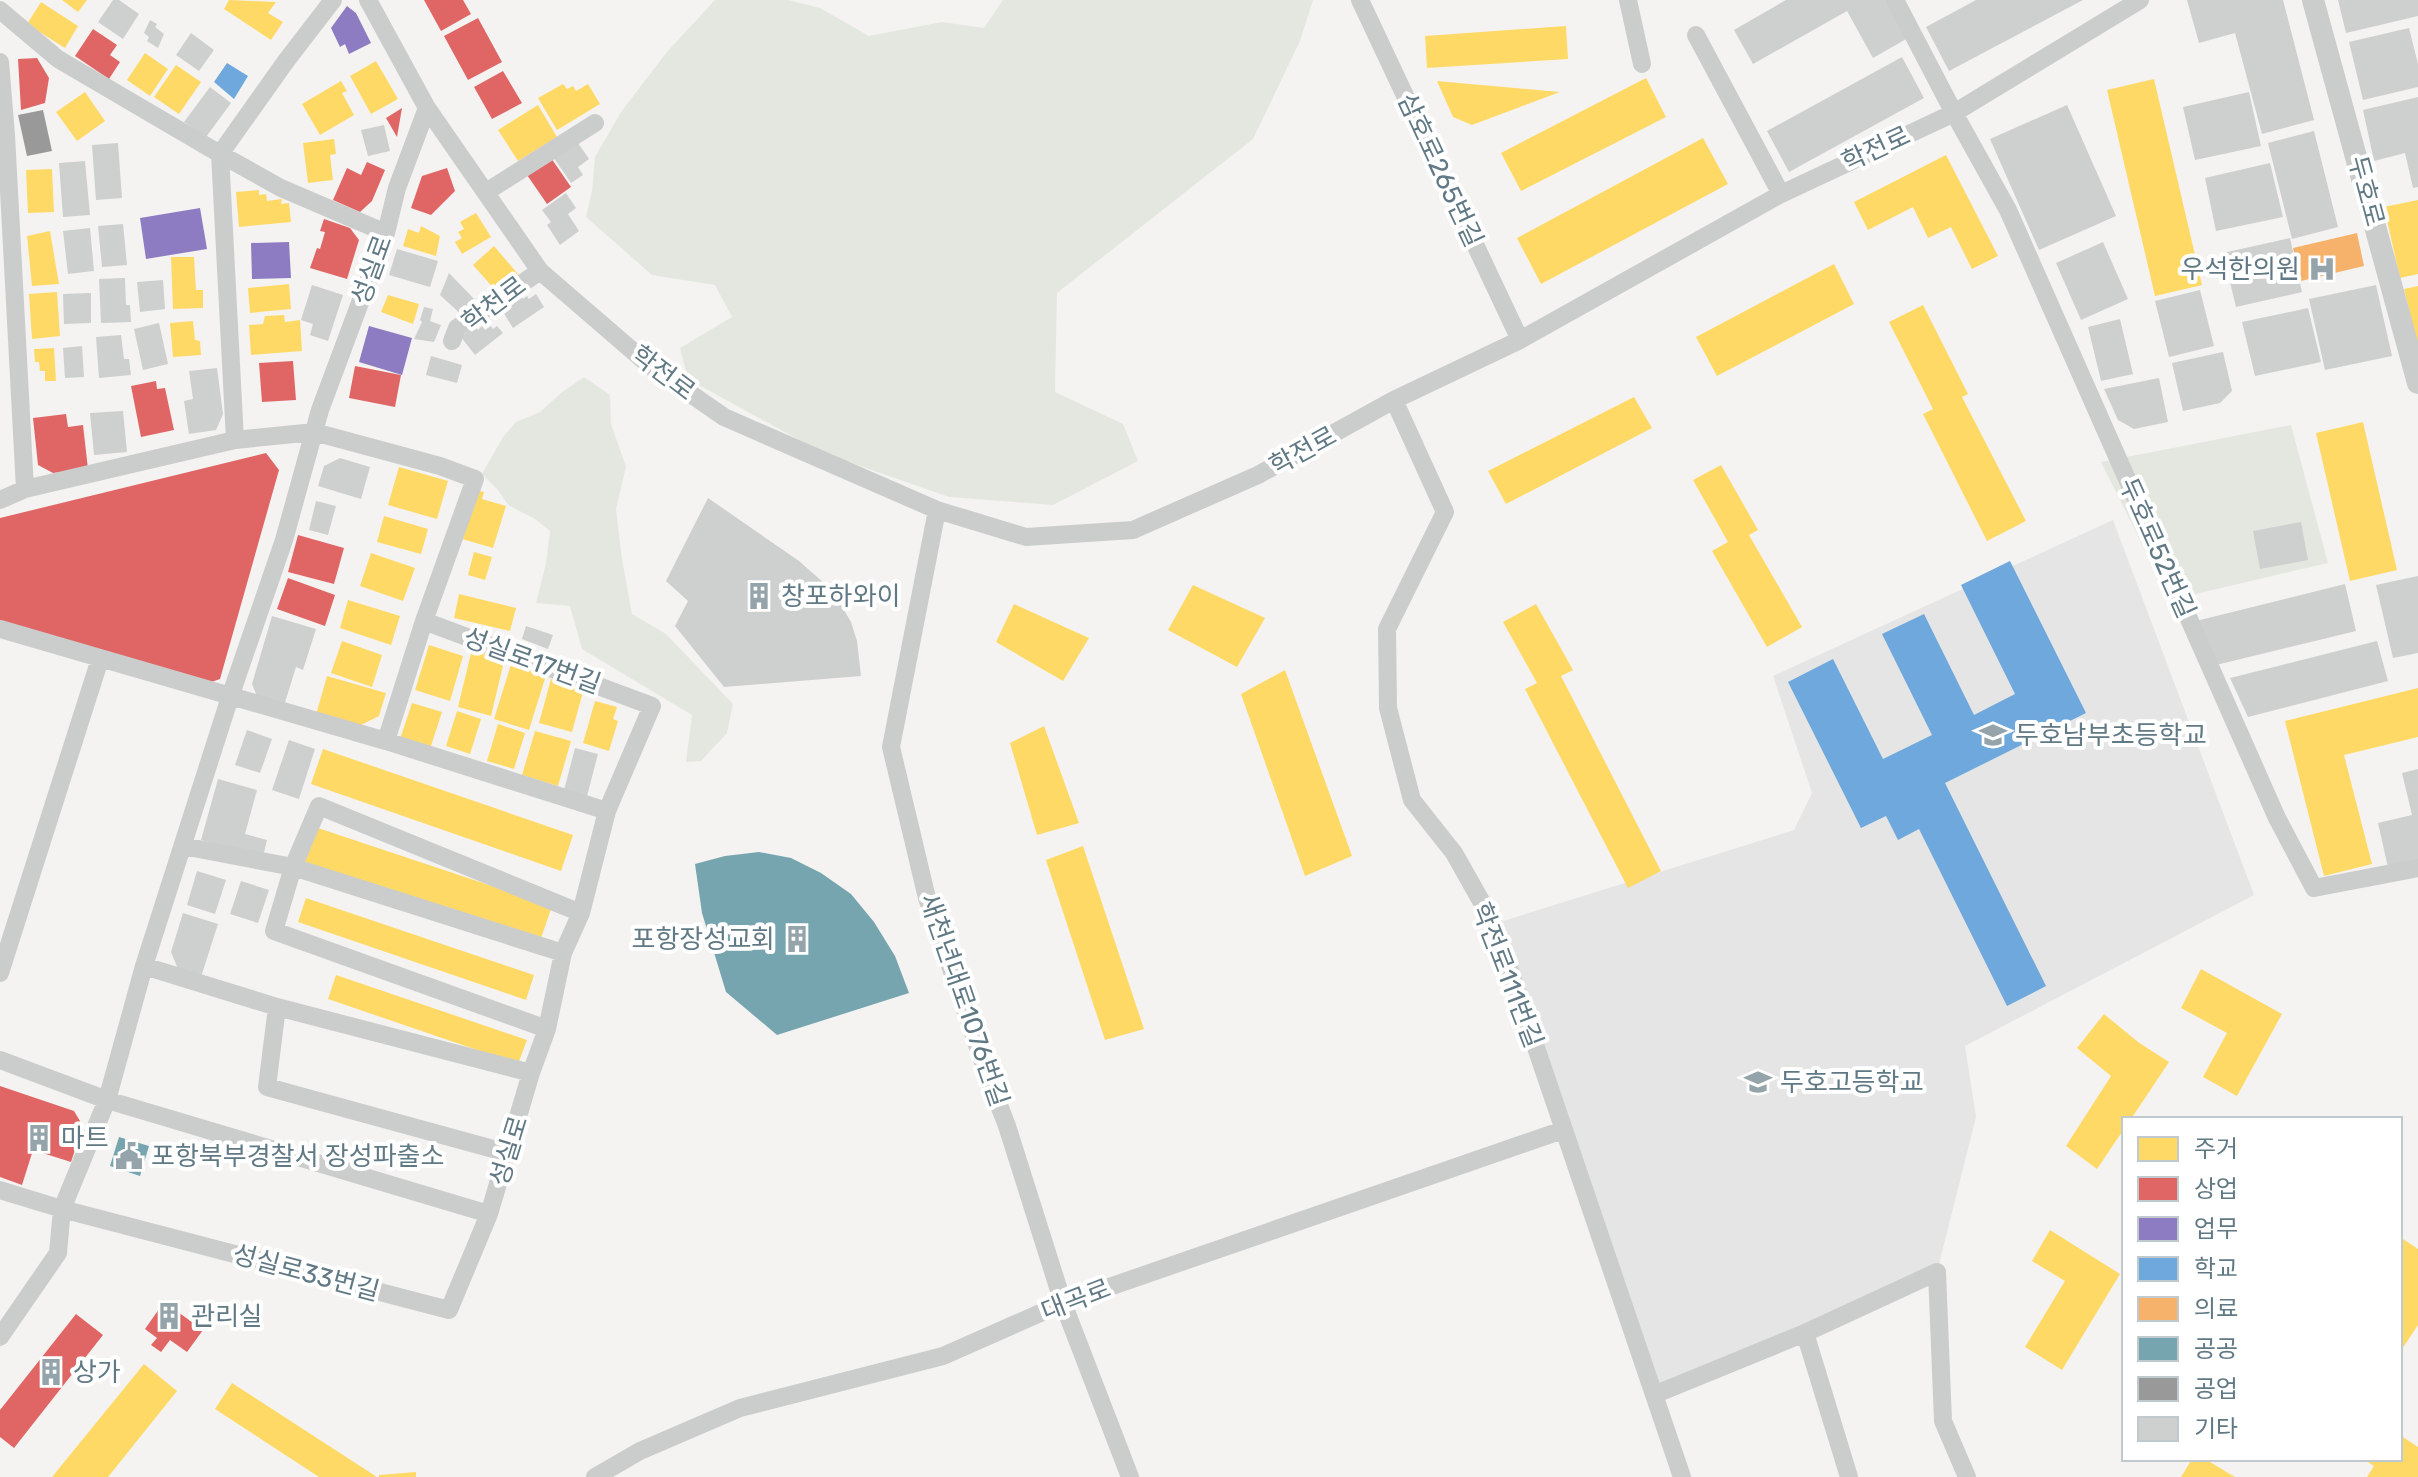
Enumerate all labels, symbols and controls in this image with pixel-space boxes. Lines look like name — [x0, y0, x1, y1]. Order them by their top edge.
street label: 삼호로265번길 — [1391, 88, 1489, 252]
street label: 학전로 — [1837, 120, 1915, 178]
street label: 두호로 — [2342, 152, 2390, 230]
street label: 성실로 — [345, 231, 399, 309]
place label: 우석한의원 — [2180, 254, 2300, 285]
hospital icon: 우석한의원 — [2307, 254, 2337, 284]
street label: 학천로 — [456, 270, 532, 338]
street label: 학전로 — [625, 339, 701, 407]
street label: 학전로 — [1264, 420, 1342, 482]
street label: 두호로52번길 — [2112, 473, 2202, 623]
building icon: 창포하와이 — [744, 581, 774, 611]
place label: 창포하와이 — [781, 581, 901, 612]
street label: 성실로17번길 — [459, 622, 605, 700]
school or university icon: 두호남부초등학교 — [1978, 720, 2008, 750]
place label: 두호남부초등학교 — [2015, 720, 2206, 751]
street label: 새천년대로1076번길 — [913, 889, 1015, 1111]
street label: 학전로111번길 — [1465, 898, 1549, 1052]
place label: 포항장성교회 — [631, 924, 775, 955]
building icon: 포항장성교회 — [782, 924, 812, 954]
school or university icon: 두호고등학교 — [1743, 1067, 1773, 1097]
place label: 두호고등학교 — [1780, 1067, 1924, 1098]
street label: 성실로 — [484, 1112, 534, 1190]
legend — [2122, 1117, 2402, 1461]
building icon: 마트 — [24, 1123, 54, 1153]
place label: 마트 — [61, 1123, 109, 1154]
text: 주거 — [2194, 1135, 2238, 1163]
public building icon: 포항북부경찰서 장성파출소 — [114, 1141, 144, 1171]
place label: 포항북부경찰서 장성파출소 — [151, 1141, 444, 1172]
text: 상업 — [2194, 1175, 2238, 1203]
text: 업무 — [2194, 1215, 2238, 1243]
street label: 성실로33번길 — [229, 1239, 383, 1307]
text: 학교 — [2194, 1255, 2238, 1283]
street label: 대곡로 — [1037, 1273, 1115, 1327]
text: 의료 — [2194, 1295, 2238, 1323]
building icon: 관리실 — [154, 1301, 184, 1331]
place label: 관리실 — [191, 1301, 263, 1332]
text: 공공 — [2194, 1335, 2238, 1363]
building icon: 상가 — [36, 1357, 66, 1387]
place label: 상가 — [73, 1357, 121, 1388]
text: 공업 — [2194, 1375, 2238, 1403]
text: 기타 — [2194, 1415, 2238, 1443]

